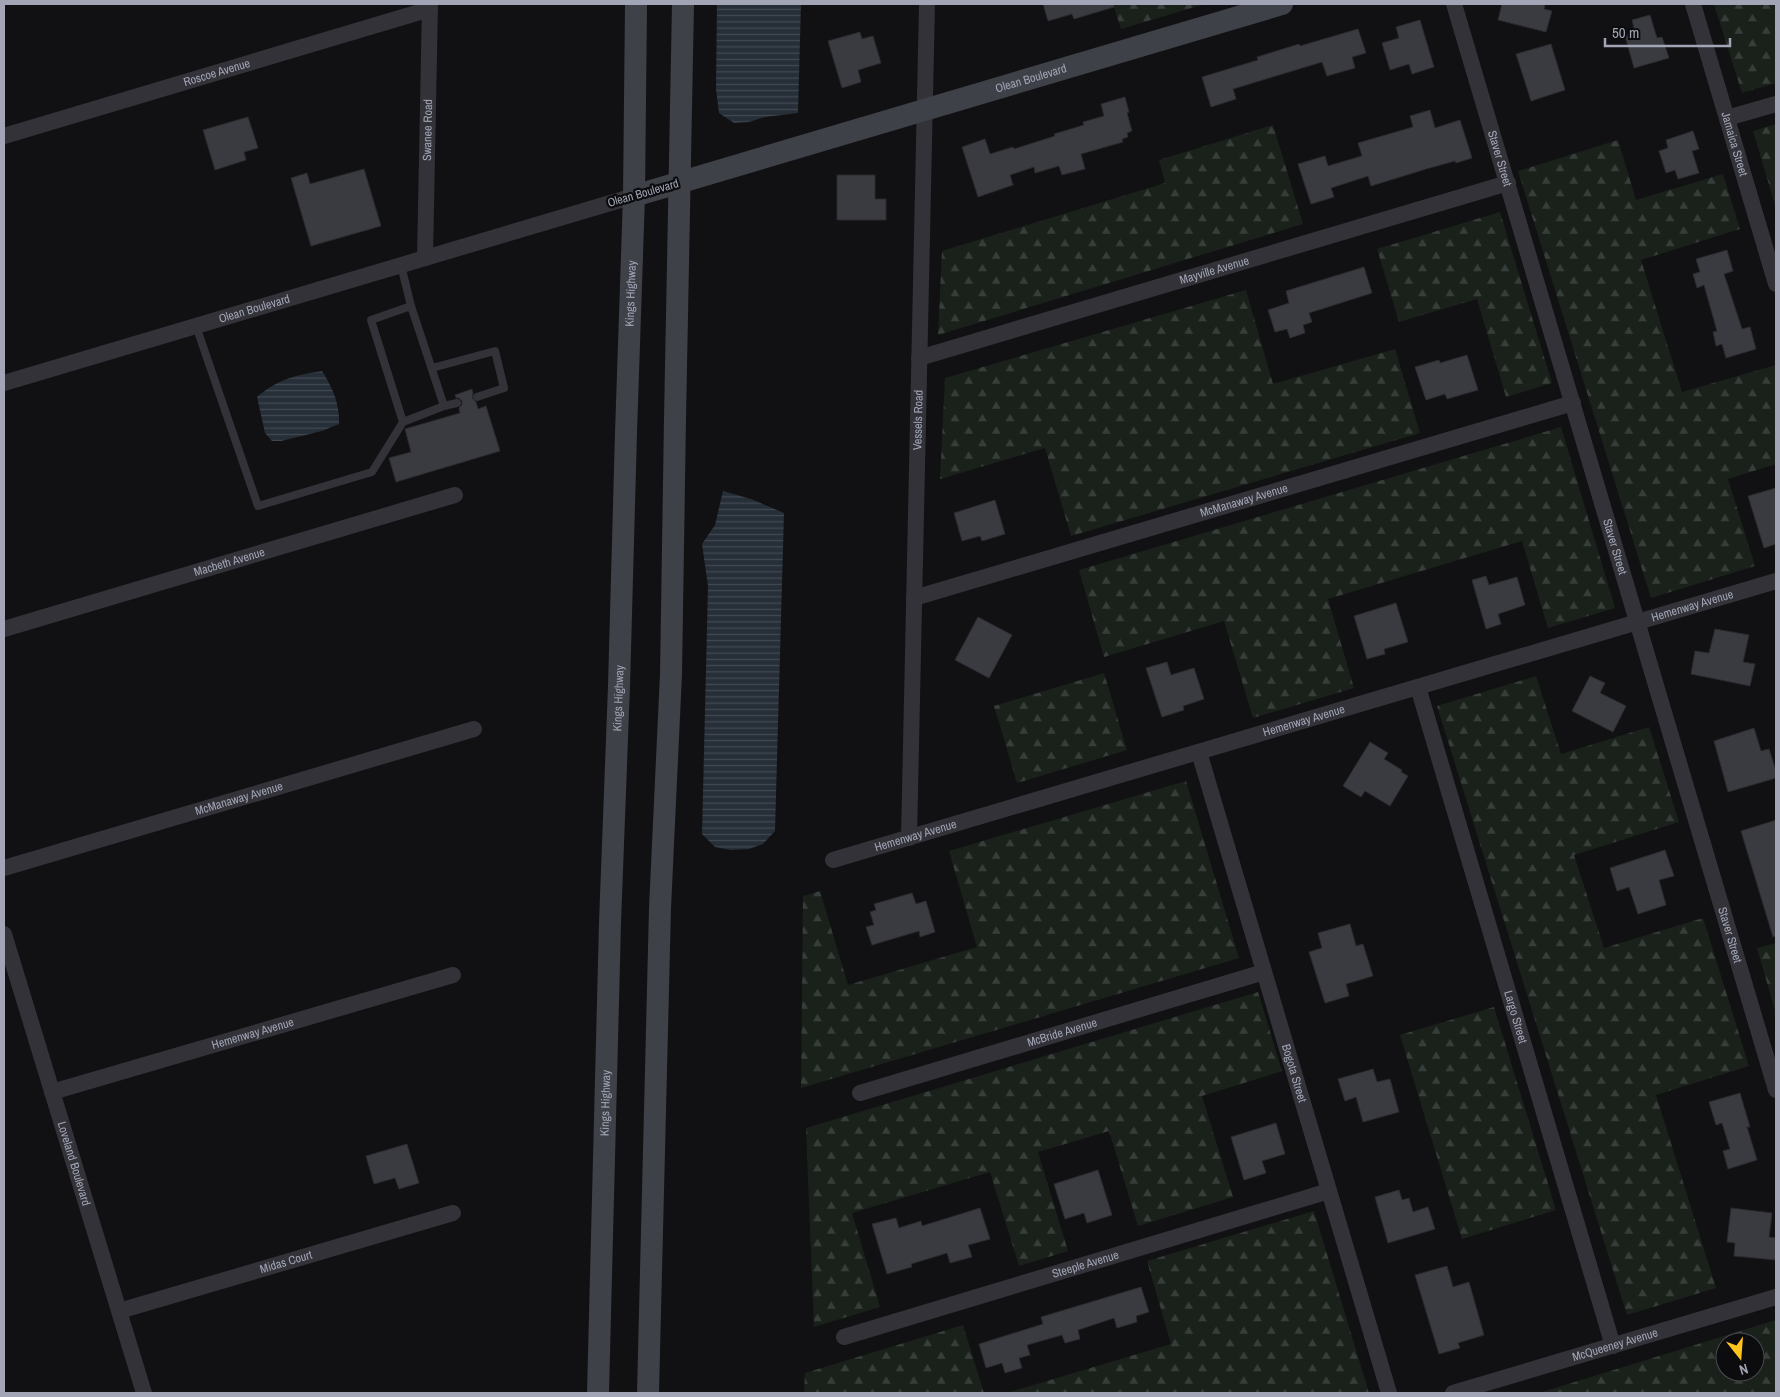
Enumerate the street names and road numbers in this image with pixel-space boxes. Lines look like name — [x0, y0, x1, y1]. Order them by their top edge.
street label: Roscoe Avenue — [181, 55, 252, 90]
street label: Olean Boulevard — [993, 60, 1068, 96]
street label: Swanee Road — [419, 99, 436, 161]
street label: Jamaica Street — [1717, 110, 1752, 178]
street label: Staver Street — [1484, 128, 1516, 188]
street label: Olean Boulevard — [606, 175, 680, 211]
street label: Mayville Avenue — [1178, 252, 1251, 288]
street label: Kings Highway — [622, 260, 640, 327]
street label: Olean Boulevard — [217, 291, 292, 327]
street label: Vessels Road — [909, 390, 927, 450]
street label: McManaway Avenue — [1198, 480, 1290, 521]
street label: Staver Street — [1599, 517, 1631, 577]
street label: Macbeth Avenue — [192, 544, 267, 580]
street label: Hemenway Avenue — [1649, 586, 1735, 625]
street label: Kings Highway — [609, 665, 628, 732]
street label: Hemenway Avenue — [1261, 701, 1347, 740]
street label: McManaway Avenue — [193, 778, 285, 819]
street label: Hemenway Avenue — [873, 816, 958, 855]
street label: Staver Street — [1714, 905, 1746, 965]
street label: Largo Street — [1500, 989, 1531, 1045]
street label: Hemenway Avenue — [210, 1014, 296, 1053]
street label: McBride Avenue — [1025, 1014, 1099, 1050]
street label: Bogota Street — [1278, 1042, 1311, 1105]
street label: Kings Highway — [597, 1070, 614, 1136]
street label: Loveland Boulevard — [54, 1120, 94, 1208]
street label: Midas Court — [258, 1247, 314, 1277]
street label: Steeple Avenue — [1050, 1247, 1121, 1282]
street label: McQueeney Avenue — [1570, 1325, 1660, 1365]

